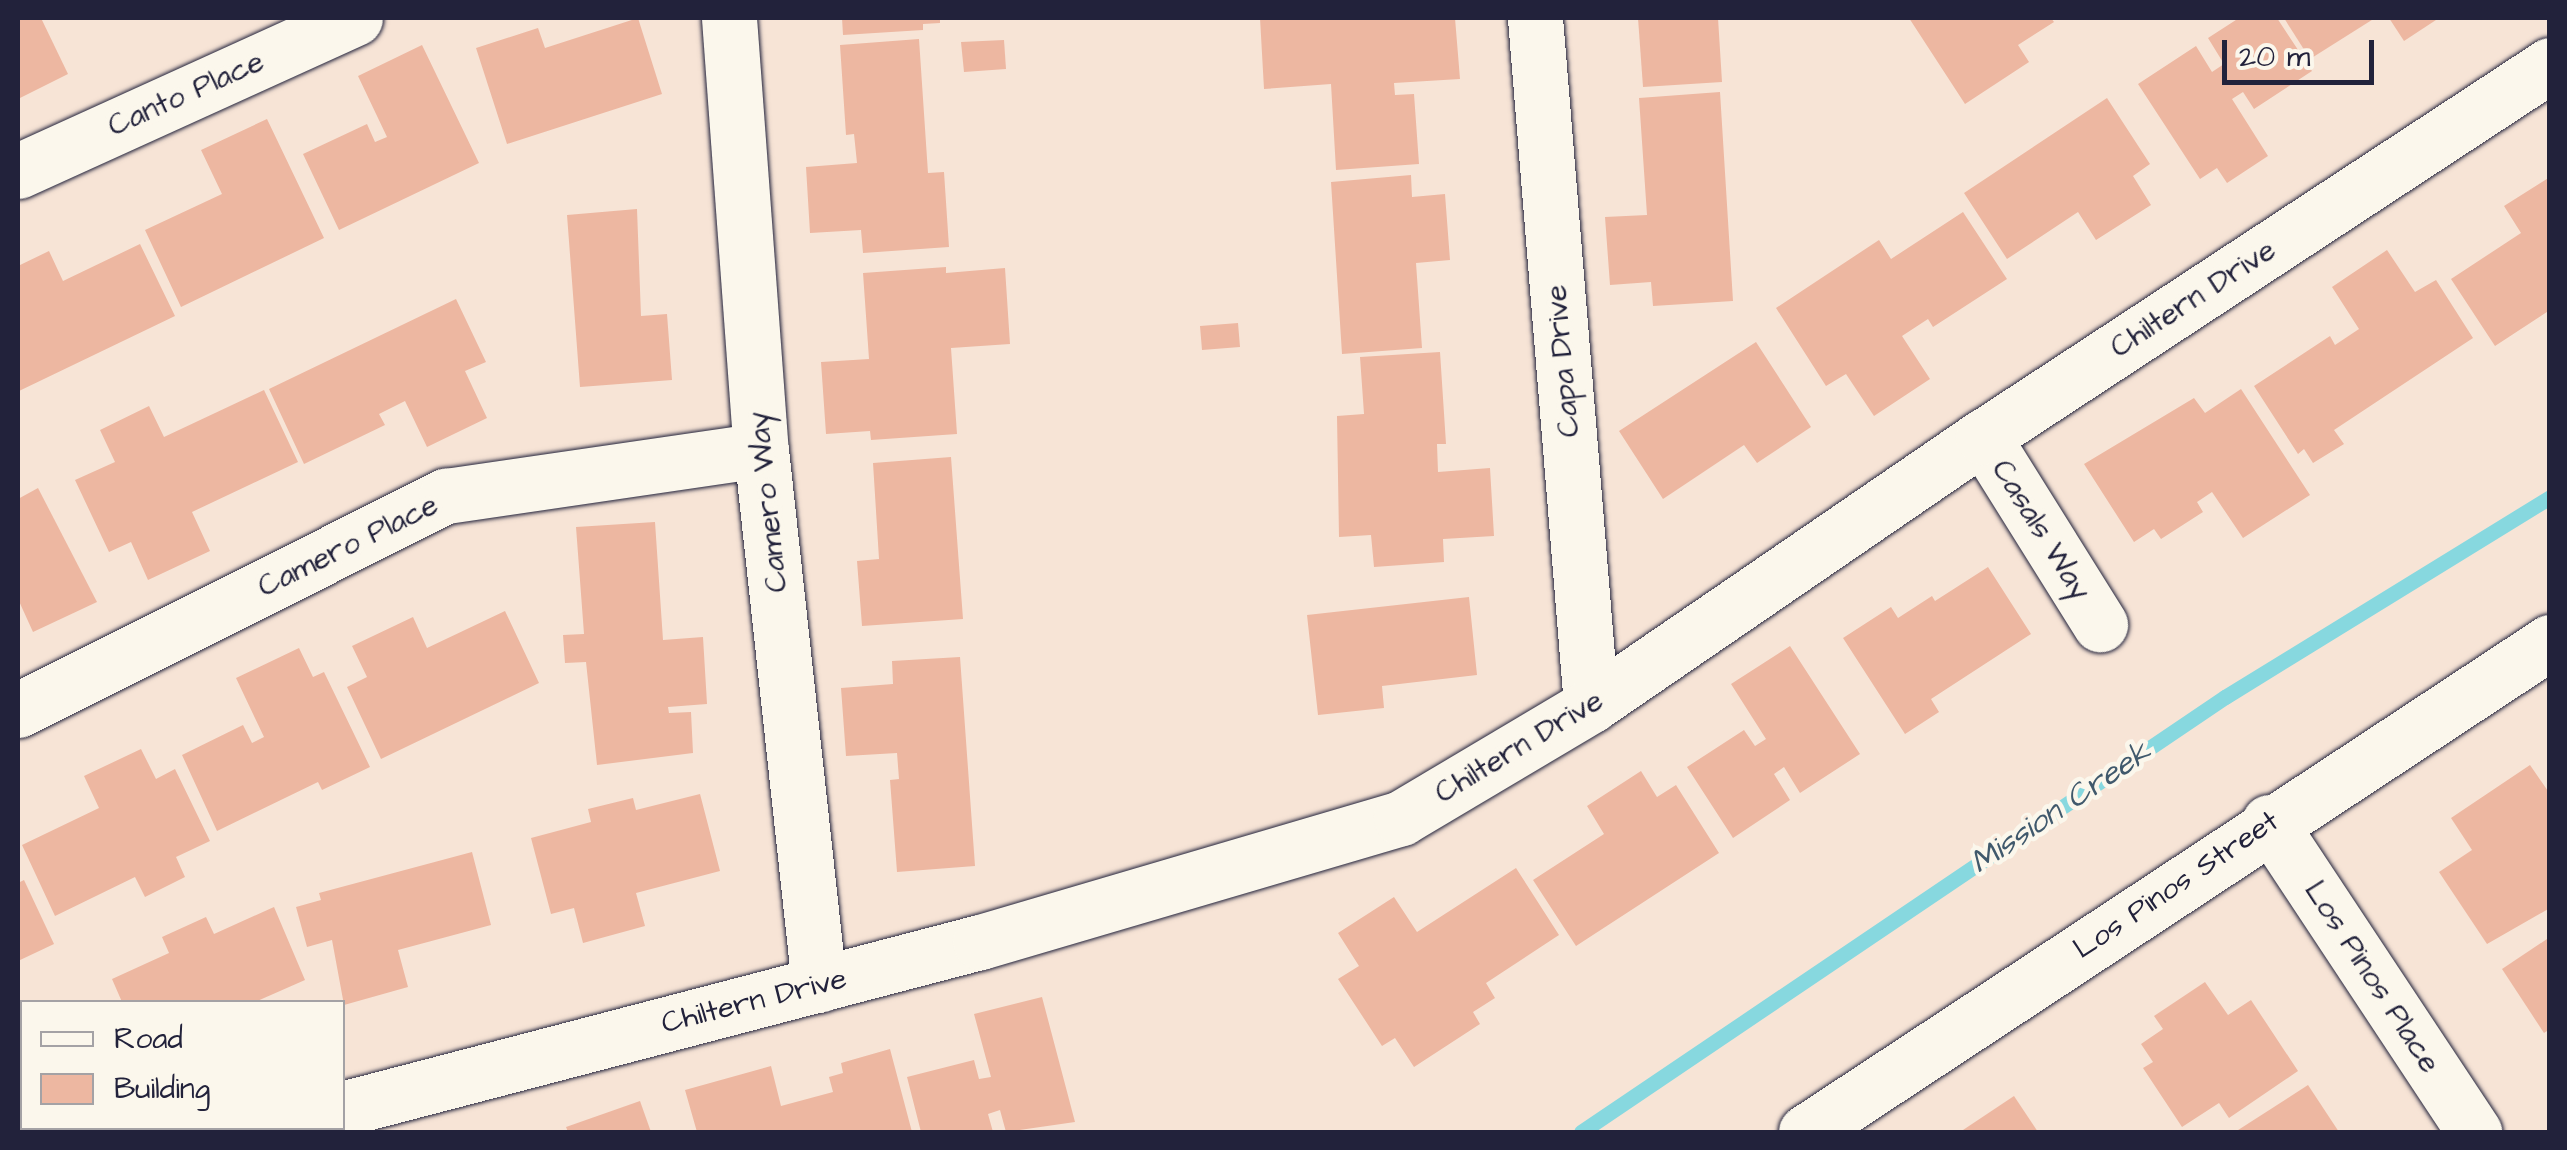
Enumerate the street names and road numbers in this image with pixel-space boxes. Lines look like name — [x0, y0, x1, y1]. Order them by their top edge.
street label: Canto Place — [102, 44, 270, 144]
street label: Chiltern Drive — [2104, 232, 2282, 366]
street label: Capa Drive — [1538, 283, 1588, 439]
street label: Camero Way — [741, 410, 795, 594]
street label: Casals Way — [1984, 453, 2098, 607]
street label: Camero Place — [252, 487, 444, 605]
street label: Chiltern Drive — [1428, 683, 1610, 811]
street label: Los Pinos Street — [2066, 803, 2286, 967]
street label: Los Pinos Place — [2297, 874, 2447, 1080]
street label: Chiltern Drive — [658, 961, 850, 1041]

